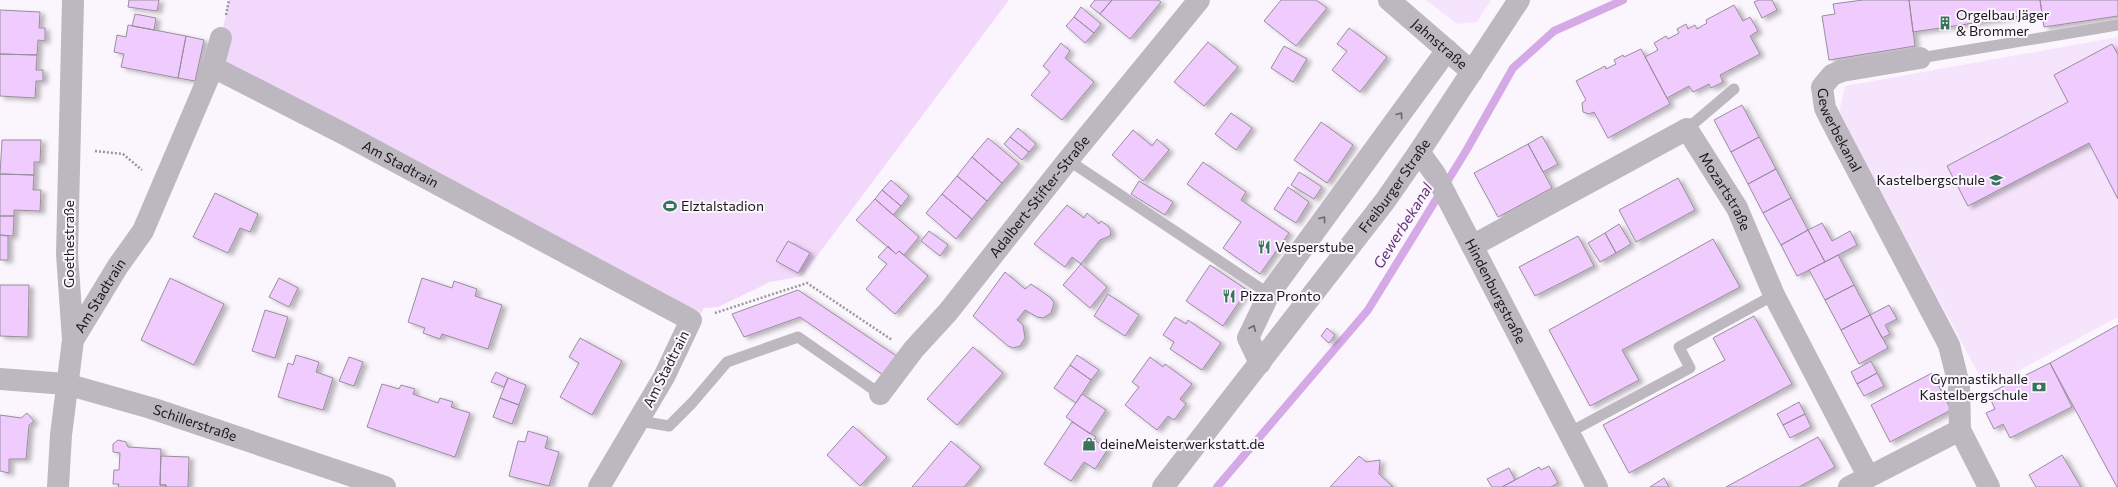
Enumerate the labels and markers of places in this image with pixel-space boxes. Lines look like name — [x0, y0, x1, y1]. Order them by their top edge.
place label: Orgelbau Jäger & Brommer — [1956, 6, 2050, 39]
building icon: Orgelbau Jäger & Brommer — [1937, 15, 1953, 31]
place label: Kastelbergschule — [1876, 171, 1985, 188]
school or university icon: Kastelbergschule — [1988, 172, 2004, 188]
place label: Elztalstadion — [681, 197, 764, 214]
sports icon: Elztalstadion — [662, 198, 678, 214]
place label: Vesperstube — [1275, 238, 1354, 255]
restaurant icon: Vesperstube — [1256, 239, 1272, 255]
place label: Pizza Pronto — [1240, 287, 1321, 304]
restaurant icon: Pizza Pronto — [1221, 288, 1237, 304]
place label: Gymnastikhalle Kastelbergschule — [1919, 370, 2028, 403]
bank icon: Gymnastikhalle Kastelbergschule — [2031, 379, 2047, 395]
place label: deineMeisterwerkstatt.de — [1100, 435, 1265, 452]
shop icon: deineMeisterwerkstatt.de — [1081, 436, 1097, 452]

